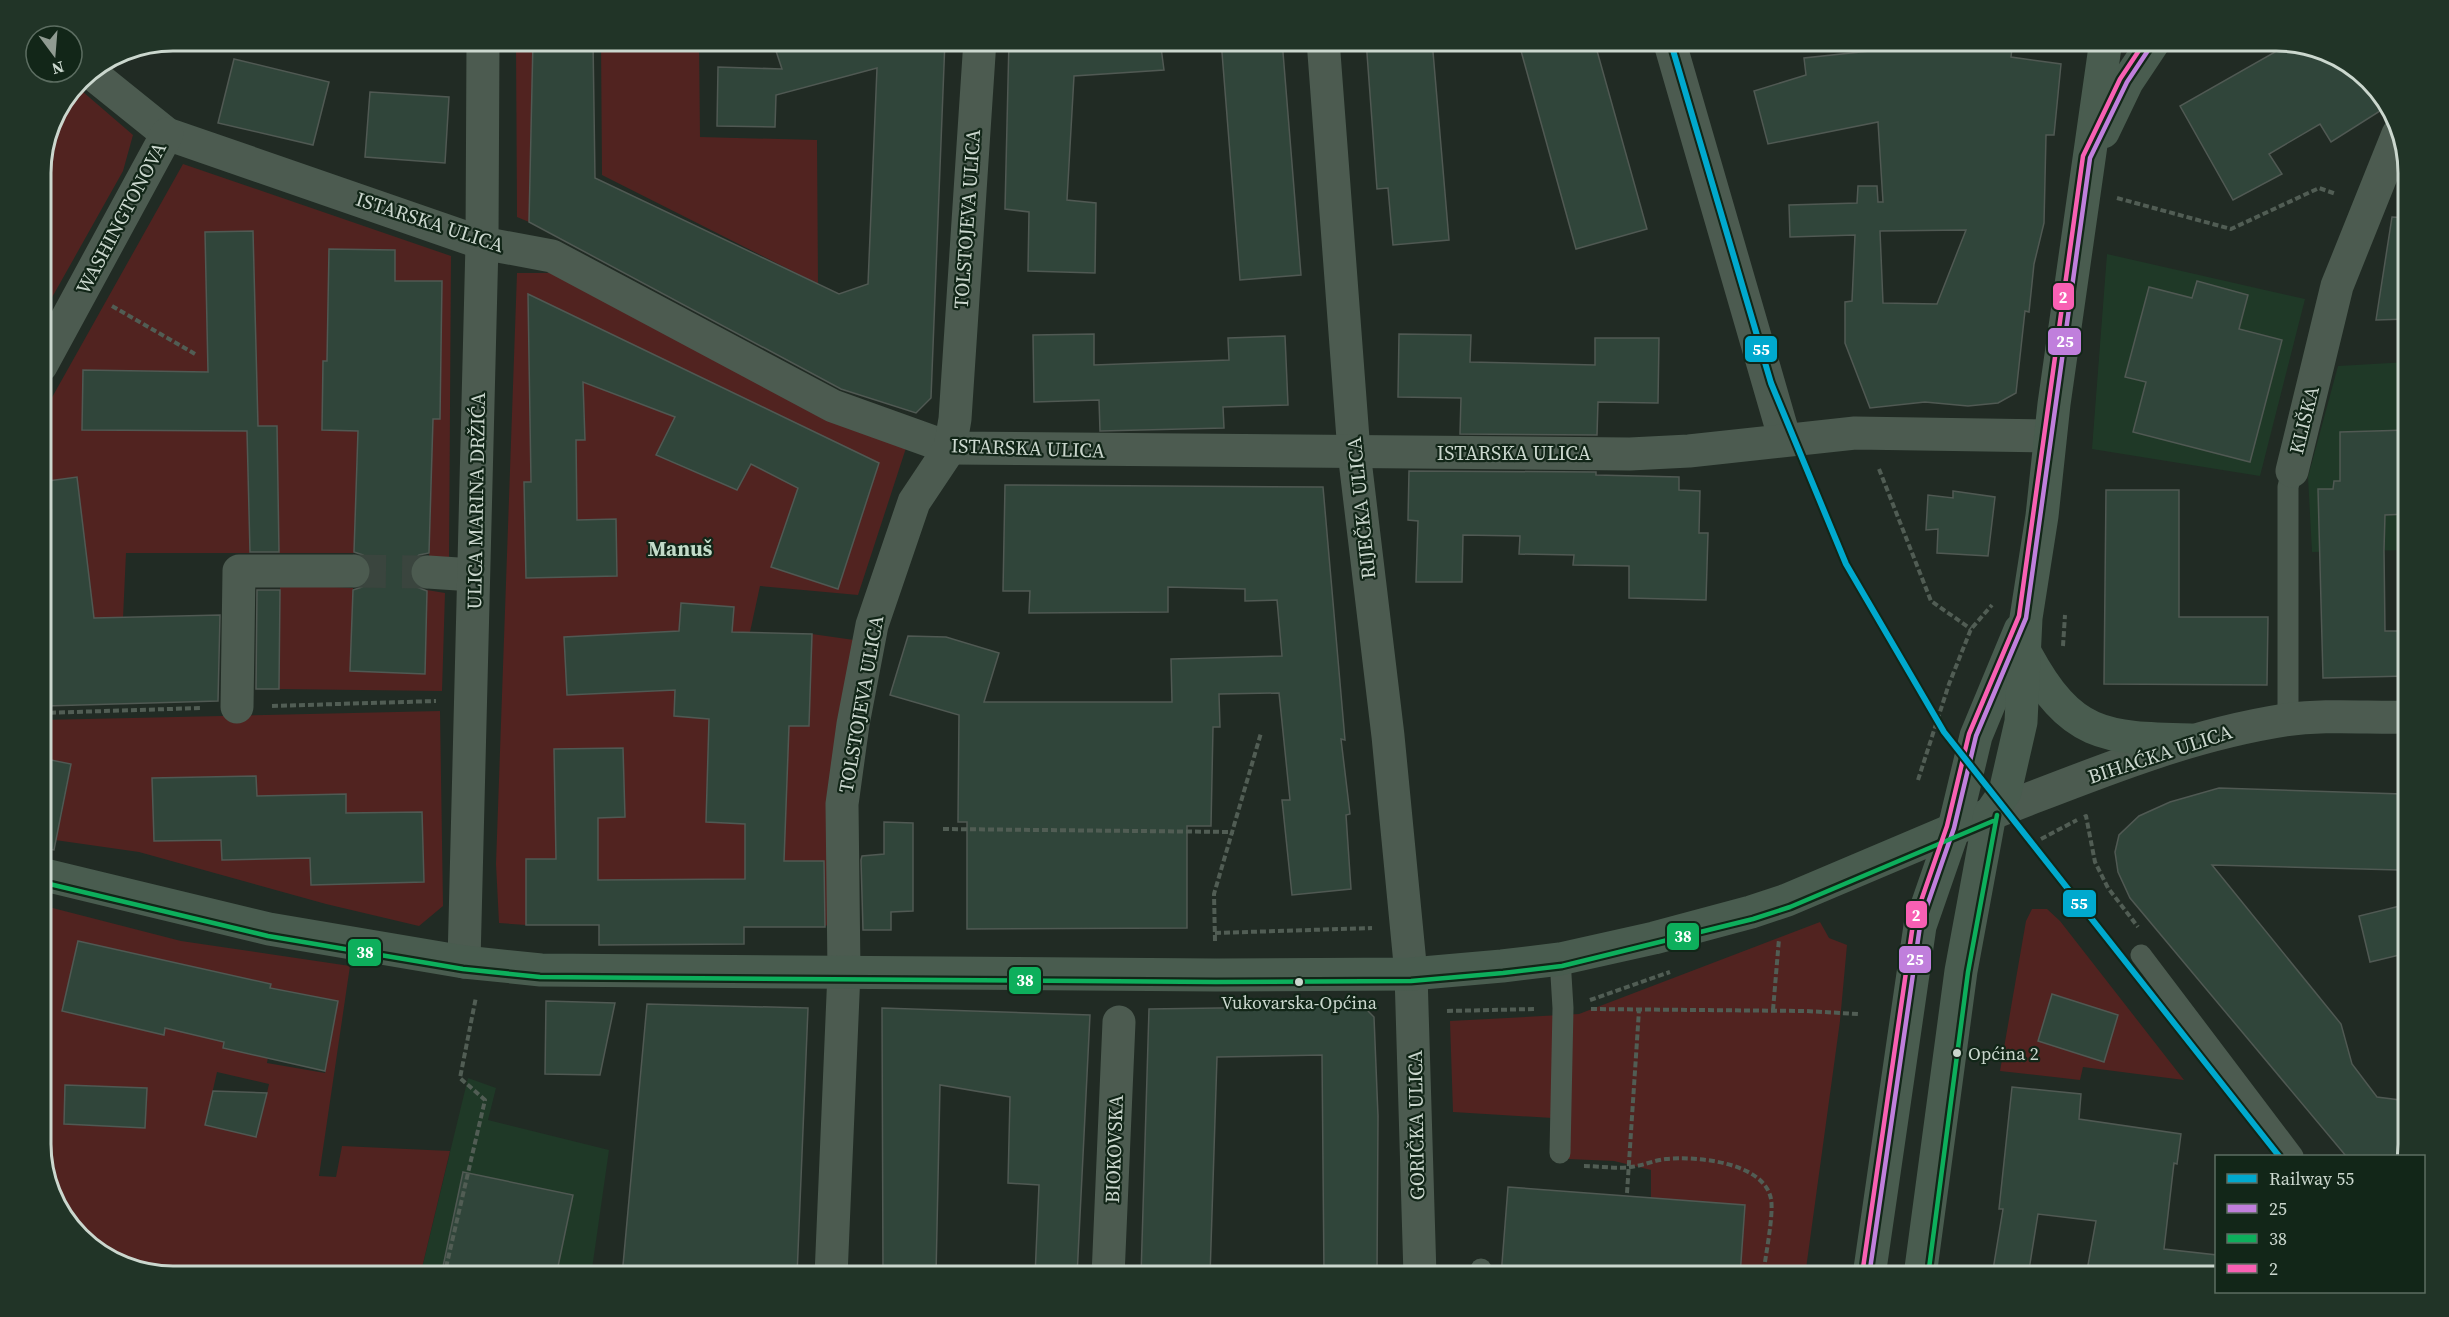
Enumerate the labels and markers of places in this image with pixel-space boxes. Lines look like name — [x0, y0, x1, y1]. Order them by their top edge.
marker: Vukovarska-Općina — [1293, 976, 1305, 988]
place label: Vukovarska-Općina — [1221, 990, 1378, 1015]
place label: Općina 2 — [1968, 1041, 2039, 1066]
marker: Općina 2 — [1951, 1047, 1963, 1059]

